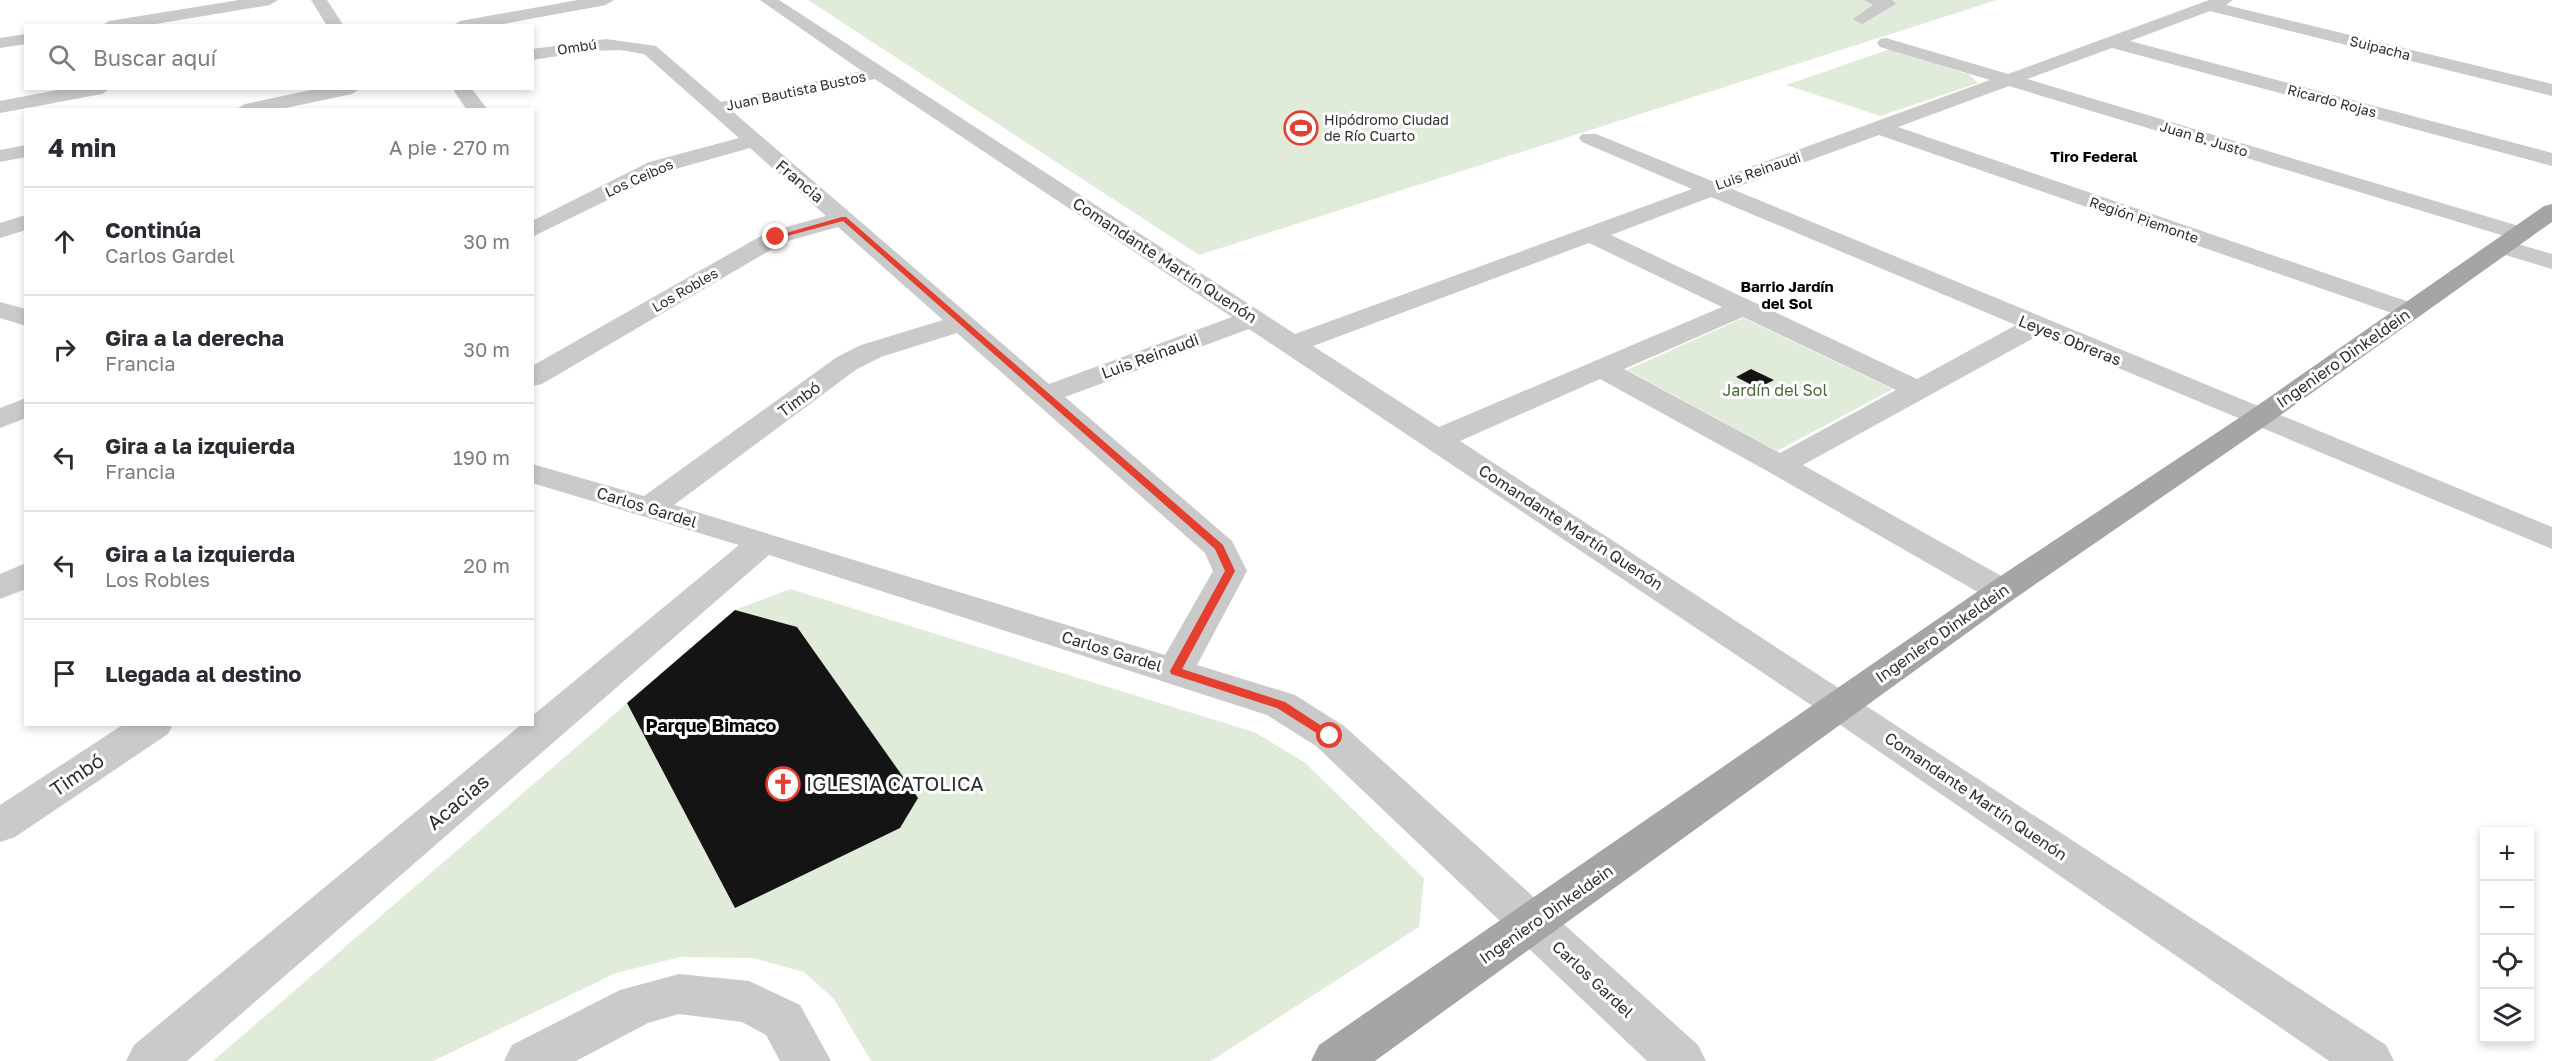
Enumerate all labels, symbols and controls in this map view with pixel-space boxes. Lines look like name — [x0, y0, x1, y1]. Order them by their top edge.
search box — [24, 24, 534, 90]
street label: Suipacha — [2348, 32, 2412, 63]
street label: Ombú — [556, 35, 598, 58]
icon: search — [45, 41, 78, 74]
text: Buscar aquí — [93, 44, 216, 71]
street label: Juan Bautista Bustos — [724, 67, 867, 114]
street label: Ricardo Rojas — [2286, 80, 2379, 121]
sports icon: Hipódromo Ciudad de Río Cuarto — [1283, 110, 1319, 146]
place label: Hipódromo Ciudad de Río Cuarto — [1324, 111, 1449, 144]
street label: Juan B. Justo — [2158, 117, 2250, 160]
text: 4 min — [48, 132, 116, 163]
text: A pie · 270 m — [389, 135, 510, 159]
district label: Tiro Federal — [2050, 147, 2138, 165]
street label: Luis Reinaudi — [1713, 148, 1803, 193]
street label: Los Ceibos — [602, 155, 676, 200]
street label: Francia — [772, 155, 828, 207]
street label: Comandante Martín Quenón — [1069, 193, 1261, 327]
street label: Región Piemonte — [2087, 193, 2201, 246]
text: Continúa — [105, 216, 201, 243]
route end — [762, 223, 788, 249]
icon: ahead — [48, 225, 81, 258]
text: 30 m — [463, 229, 510, 253]
text: Carlos Gardel — [105, 243, 235, 267]
street label: Los Robles — [649, 264, 721, 315]
district label: Barrio Jardín del Sol — [1740, 277, 1834, 312]
street label: Ingeniero Dinkeldein — [2272, 304, 2414, 412]
street label: Leyes Obreras — [2016, 310, 2124, 370]
text: Gira a la derecha — [105, 324, 284, 351]
street label: Luis Reinaudi — [1099, 329, 1201, 383]
icon: right — [48, 333, 81, 366]
text: 30 m — [463, 337, 510, 361]
text: Francia — [105, 351, 176, 375]
street label: Timbó — [774, 377, 824, 421]
park label: Jardín del Sol — [1722, 380, 1828, 400]
text: Gira a la izquierda — [105, 432, 295, 459]
icon: left — [48, 441, 81, 474]
text: 190 m — [453, 445, 510, 469]
text: Francia — [105, 459, 176, 483]
street label: Comandante Martín Quenón — [1475, 460, 1667, 594]
street label: Carlos Gardel — [594, 482, 700, 532]
text: Gira a la izquierda — [105, 540, 295, 567]
icon: left — [48, 549, 81, 582]
text: 20 m — [463, 553, 510, 577]
text: Los Robles — [105, 567, 210, 591]
street label: Ingeniero Dinkeldein — [1871, 579, 2013, 687]
street label: Carlos Gardel — [1059, 626, 1165, 676]
icon: arrive — [48, 657, 81, 690]
text: Llegada al destino — [105, 660, 302, 687]
district label: Parque Bimaco — [646, 714, 777, 736]
route start — [1316, 722, 1342, 748]
street label: Comandante Martín Quenón — [1881, 727, 2071, 865]
street label: Timbó — [45, 748, 108, 801]
church icon: IGLESIA CATOLICA — [765, 766, 801, 802]
street label: Acacias — [421, 768, 493, 834]
place label: IGLESIA CATOLICA — [806, 771, 984, 795]
map controls — [2480, 827, 2534, 1043]
button: + — [2480, 827, 2534, 881]
street label: Ingeniero Dinkeldein — [1475, 860, 1617, 968]
button: − — [2480, 881, 2534, 935]
button: locate — [2480, 935, 2534, 989]
street label: Carlos Gardel — [1548, 936, 1638, 1022]
button: layers — [2480, 989, 2534, 1043]

